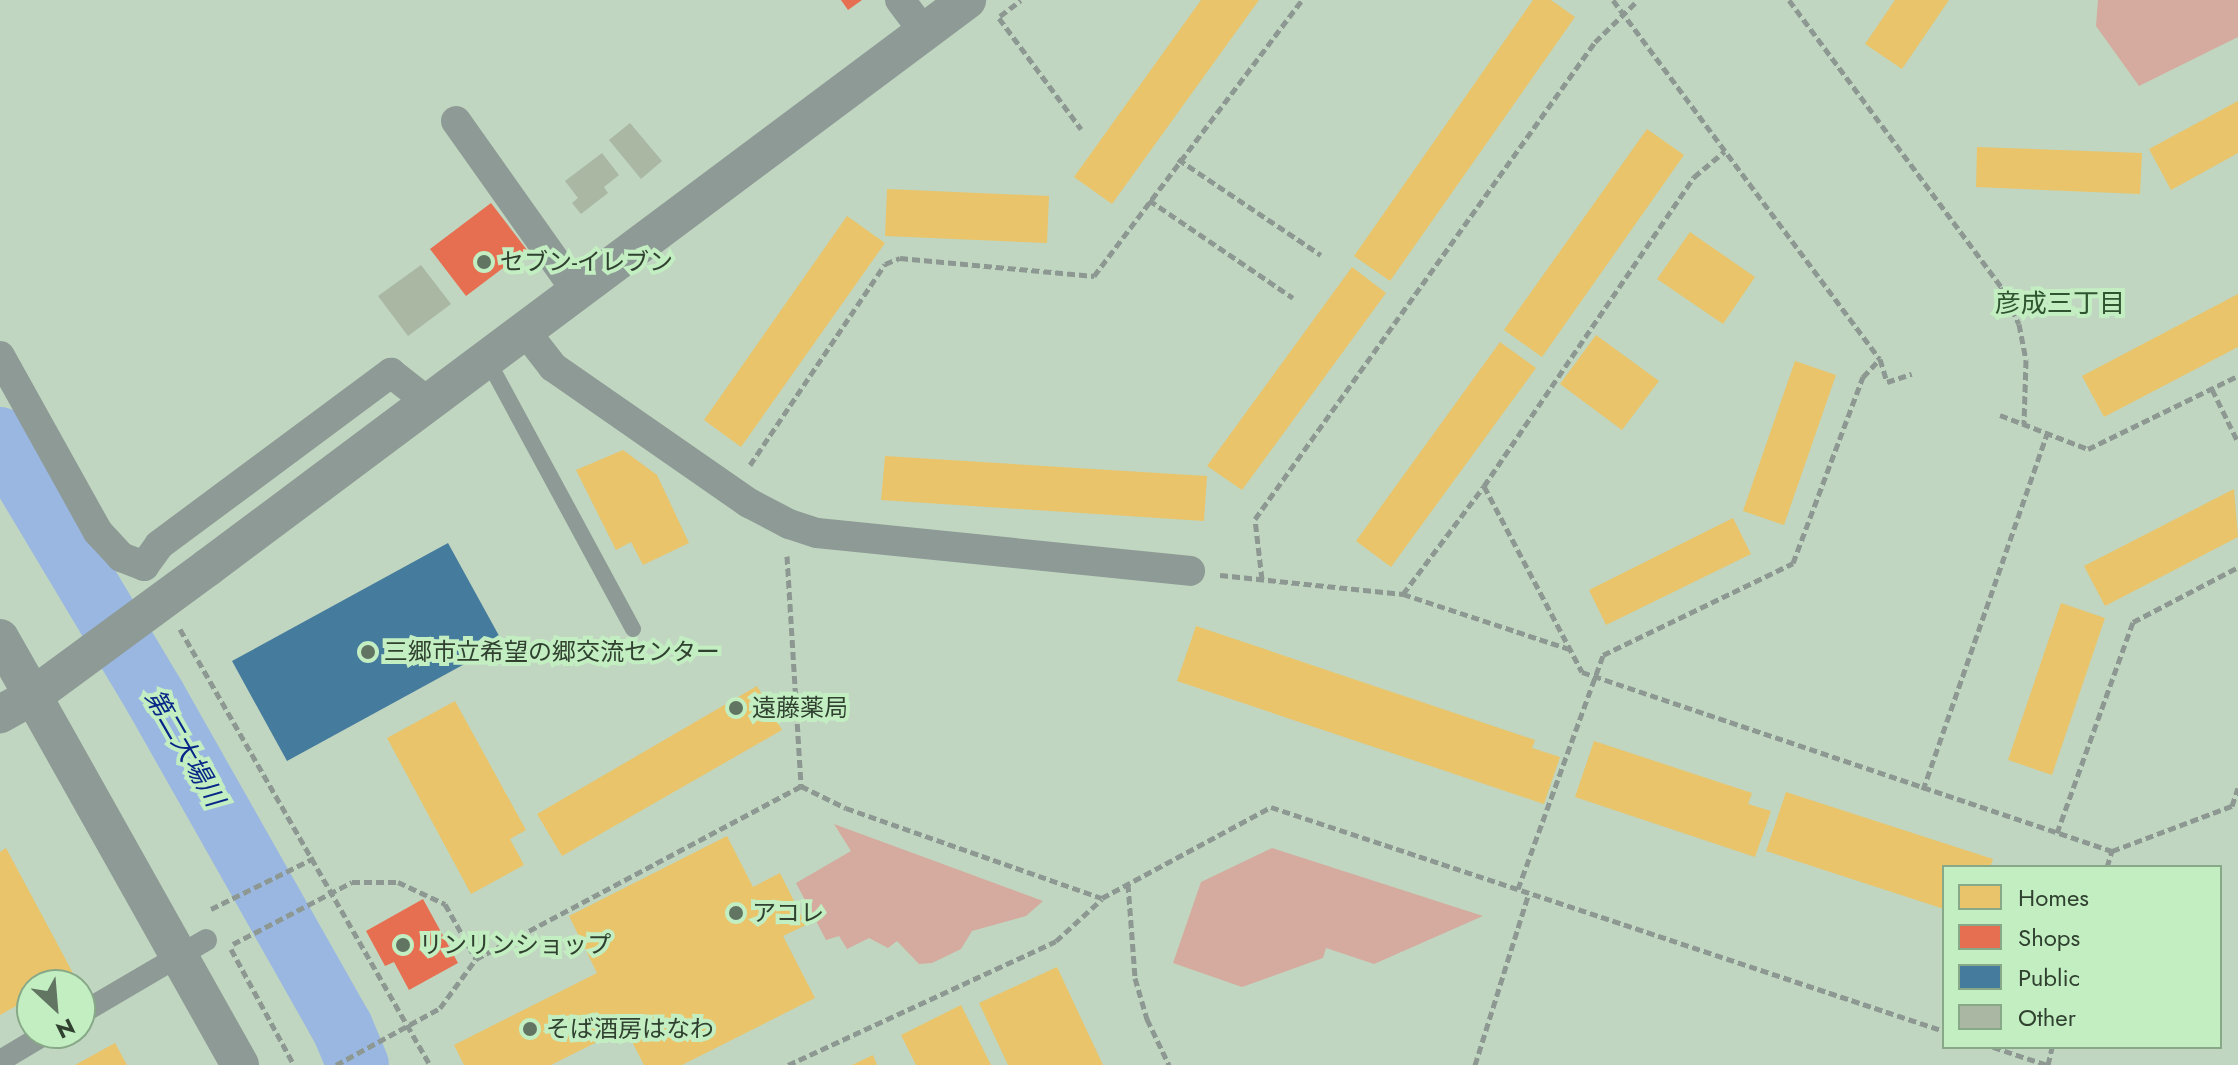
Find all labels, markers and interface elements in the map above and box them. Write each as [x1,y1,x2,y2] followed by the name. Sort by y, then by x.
[500,248,673,276] place label: セブン-イレブン
[475,253,493,271] marker: セブン-イレブン
[1995,288,2125,320] district label: 彦成三丁目
[384,638,720,666] place label: 三郷市立希望の郷交流センター
[359,643,377,661] marker: 三郷市立希望の郷交流センター
[138,684,230,812] water label: 第二大場川
[752,694,848,722] place label: 遠藤薬局
[727,699,745,717] marker: 遠藤薬局
[1942,865,2222,1049] legend
[2018,880,2089,915] text: Homes
[752,899,824,927] place label: アコレ
[727,904,745,922] marker: アコレ
[2018,920,2080,955] text: Shops
[419,931,611,959] place label: リンリンショップ
[394,936,412,954] marker: リンリンショップ
[2018,960,2080,995] text: Public
[16,969,96,1049] north arrow
[2018,1000,2076,1035] text: Other
[51,1011,81,1047] text: N
[546,1015,714,1043] place label: そば酒房はなわ
[521,1020,539,1038] marker: そば酒房はなわ

